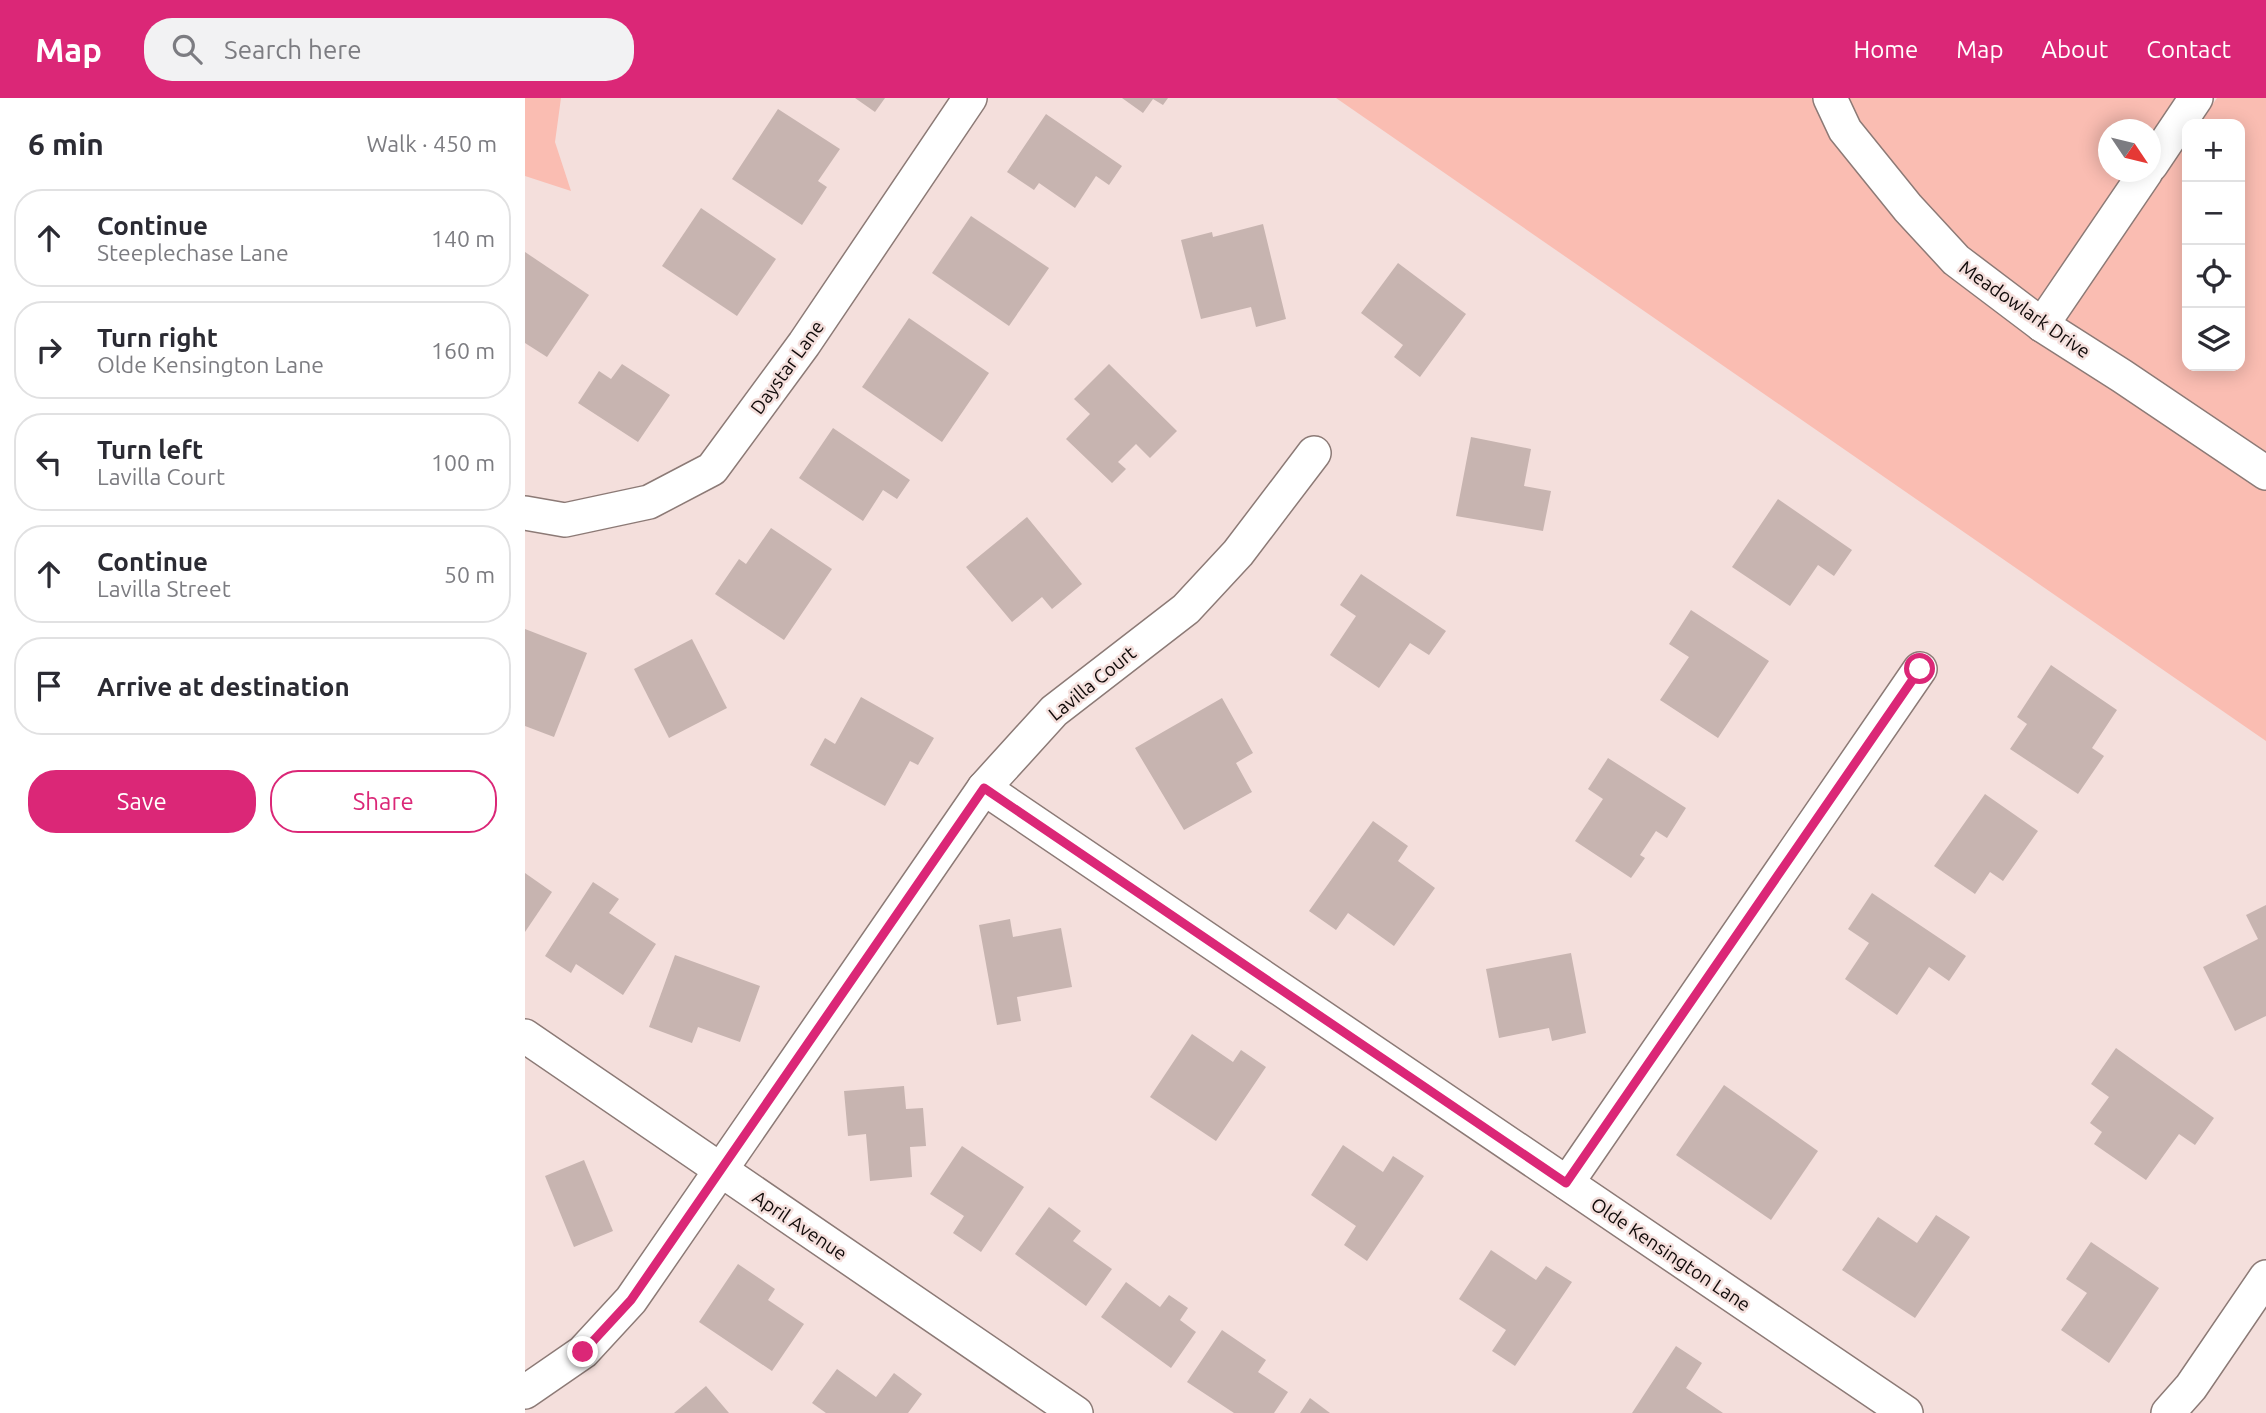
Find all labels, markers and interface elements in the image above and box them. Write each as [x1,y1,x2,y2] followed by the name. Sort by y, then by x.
[144,18,634,81] search box
[168,30,206,68] icon: search
[35,31,102,68] text: Map
[224,35,362,64] text: Search here
[1853,36,1918,63] text: Home
[1956,36,2003,63] text: Map
[2041,36,2108,63] text: About
[2146,36,2231,63] text: Contact
[2098,119,2161,182] north arrow
[2182,119,2245,371] map controls
[2182,119,2245,182] button: +
[28,127,104,161] text: 6 min
[366,131,497,156] text: Walk · 450 m
[2182,182,2245,245] button: −
[97,211,208,240] text: Continue
[30,219,68,257] icon: ahead
[431,226,495,251] text: 140 m
[97,240,289,265] text: Steeplechase Lane
[2182,245,2245,308] button: locate
[1955,256,2095,362] street label: Meadowlark Drive
[2182,308,2245,371] button: layers
[746,316,828,418] street label: Daystar Lane
[97,323,218,352] text: Turn right
[30,331,68,369] icon: right
[431,338,495,363] text: 160 m
[97,352,324,377] text: Olde Kensington Lane
[97,435,203,464] text: Turn left
[30,443,68,481] icon: left
[431,450,495,475] text: 100 m
[97,464,225,489] text: Lavilla Court
[97,547,208,576] text: Continue
[30,555,68,593] icon: ahead
[444,562,495,587] text: 50 m
[97,576,231,601] text: Lavilla Street
[1044,641,1140,725] street label: Lavilla Court
[1904,653,1935,684] route start
[30,667,68,705] icon: arrive
[97,672,350,701] text: Arrive at destination
[28,770,256,833] button: Save
[270,770,497,833] button: Share
[749,1186,851,1264] street label: April Avenue
[1587,1192,1755,1316] street label: Olde Kensington Lane
[567,1336,598,1367] route end

